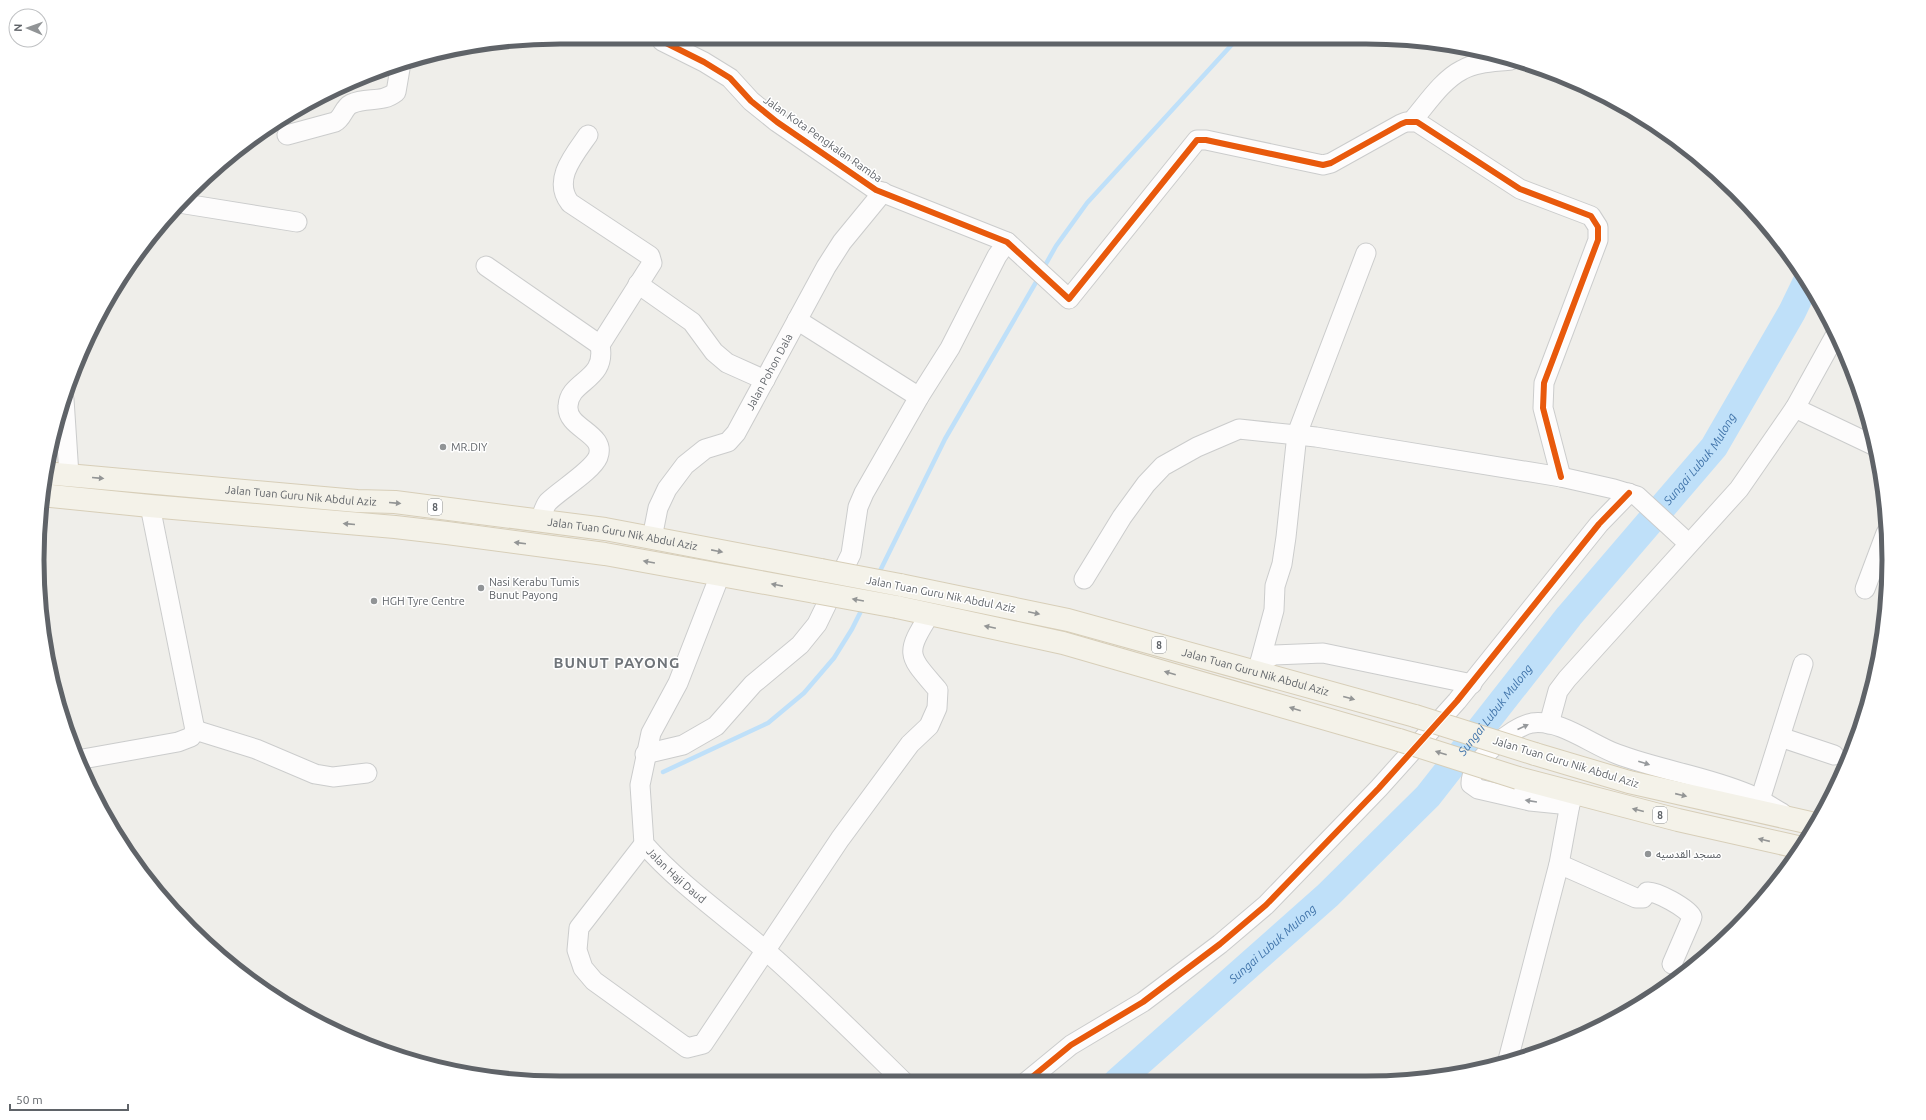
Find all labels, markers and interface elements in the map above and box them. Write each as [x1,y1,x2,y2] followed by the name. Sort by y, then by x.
[8,8,48,48] north arrow
[12,23,24,32] text: N
[762,93,884,185] street label: Jalan Kota Pengkalan Ramba
[744,332,795,412] street label: Jalan Pohon Dala
[1660,410,1738,508] water label: Sungai Lubuk Mulong
[451,441,488,453] place label: MR.DIY
[438,442,448,452] marker: MR.DIY
[92,474,104,481] one-way arrow
[225,483,377,508] street label: Jalan Tuan Guru Nik Abdul Aziz
[389,499,401,506] one-way arrow
[428,499,442,515] road number: 8
[547,516,699,552] street label: Jalan Tuan Guru Nik Abdul Aziz
[343,520,355,527] one-way arrow
[514,540,526,546] one-way arrow
[711,548,723,554] one-way arrow
[643,558,655,564] one-way arrow
[865,574,1017,614] street label: Jalan Tuan Guru Nik Abdul Aziz
[489,576,579,601] place label: Nasi Kerabu Tumis Bunut Payong
[771,582,783,588] one-way arrow
[476,583,486,593] marker: Nasi Kerabu Tumis Bunut Payong
[382,595,465,607] place label: HGH Tyre Centre
[369,596,379,606] marker: HGH Tyre Centre
[852,597,864,603] one-way arrow
[1028,610,1040,616] one-way arrow
[983,624,996,630] one-way arrow
[1152,637,1166,653] road number: 8
[1180,646,1330,698] street label: Jalan Tuan Guru Nik Abdul Aziz
[554,654,680,671] district label: BUNUT PAYONG
[1455,661,1535,758] water label: Sungai Lubuk Mulong
[1164,670,1176,676] one-way arrow
[1343,695,1355,701] one-way arrow
[1289,706,1301,712] one-way arrow
[1517,724,1529,730] one-way arrow
[1492,734,1640,790] street label: Jalan Tuan Guru Nik Abdul Aziz
[1435,750,1447,756] one-way arrow
[1639,760,1651,766] one-way arrow
[1674,792,1687,798] one-way arrow
[1525,798,1537,804] one-way arrow
[1631,807,1643,813] one-way arrow
[1653,807,1667,823] road number: 8
[1758,837,1770,843] one-way arrow
[644,845,708,905] street label: Jalan Haji Daud
[1656,848,1722,861] place label: مسجد القدسيه
[1643,849,1653,859] marker: مسجد القدسيه
[1225,901,1319,986] water label: Sungai Lubuk Mulong
[10,1086,128,1112] scale bar
[16,1093,43,1106] text: 50 m

